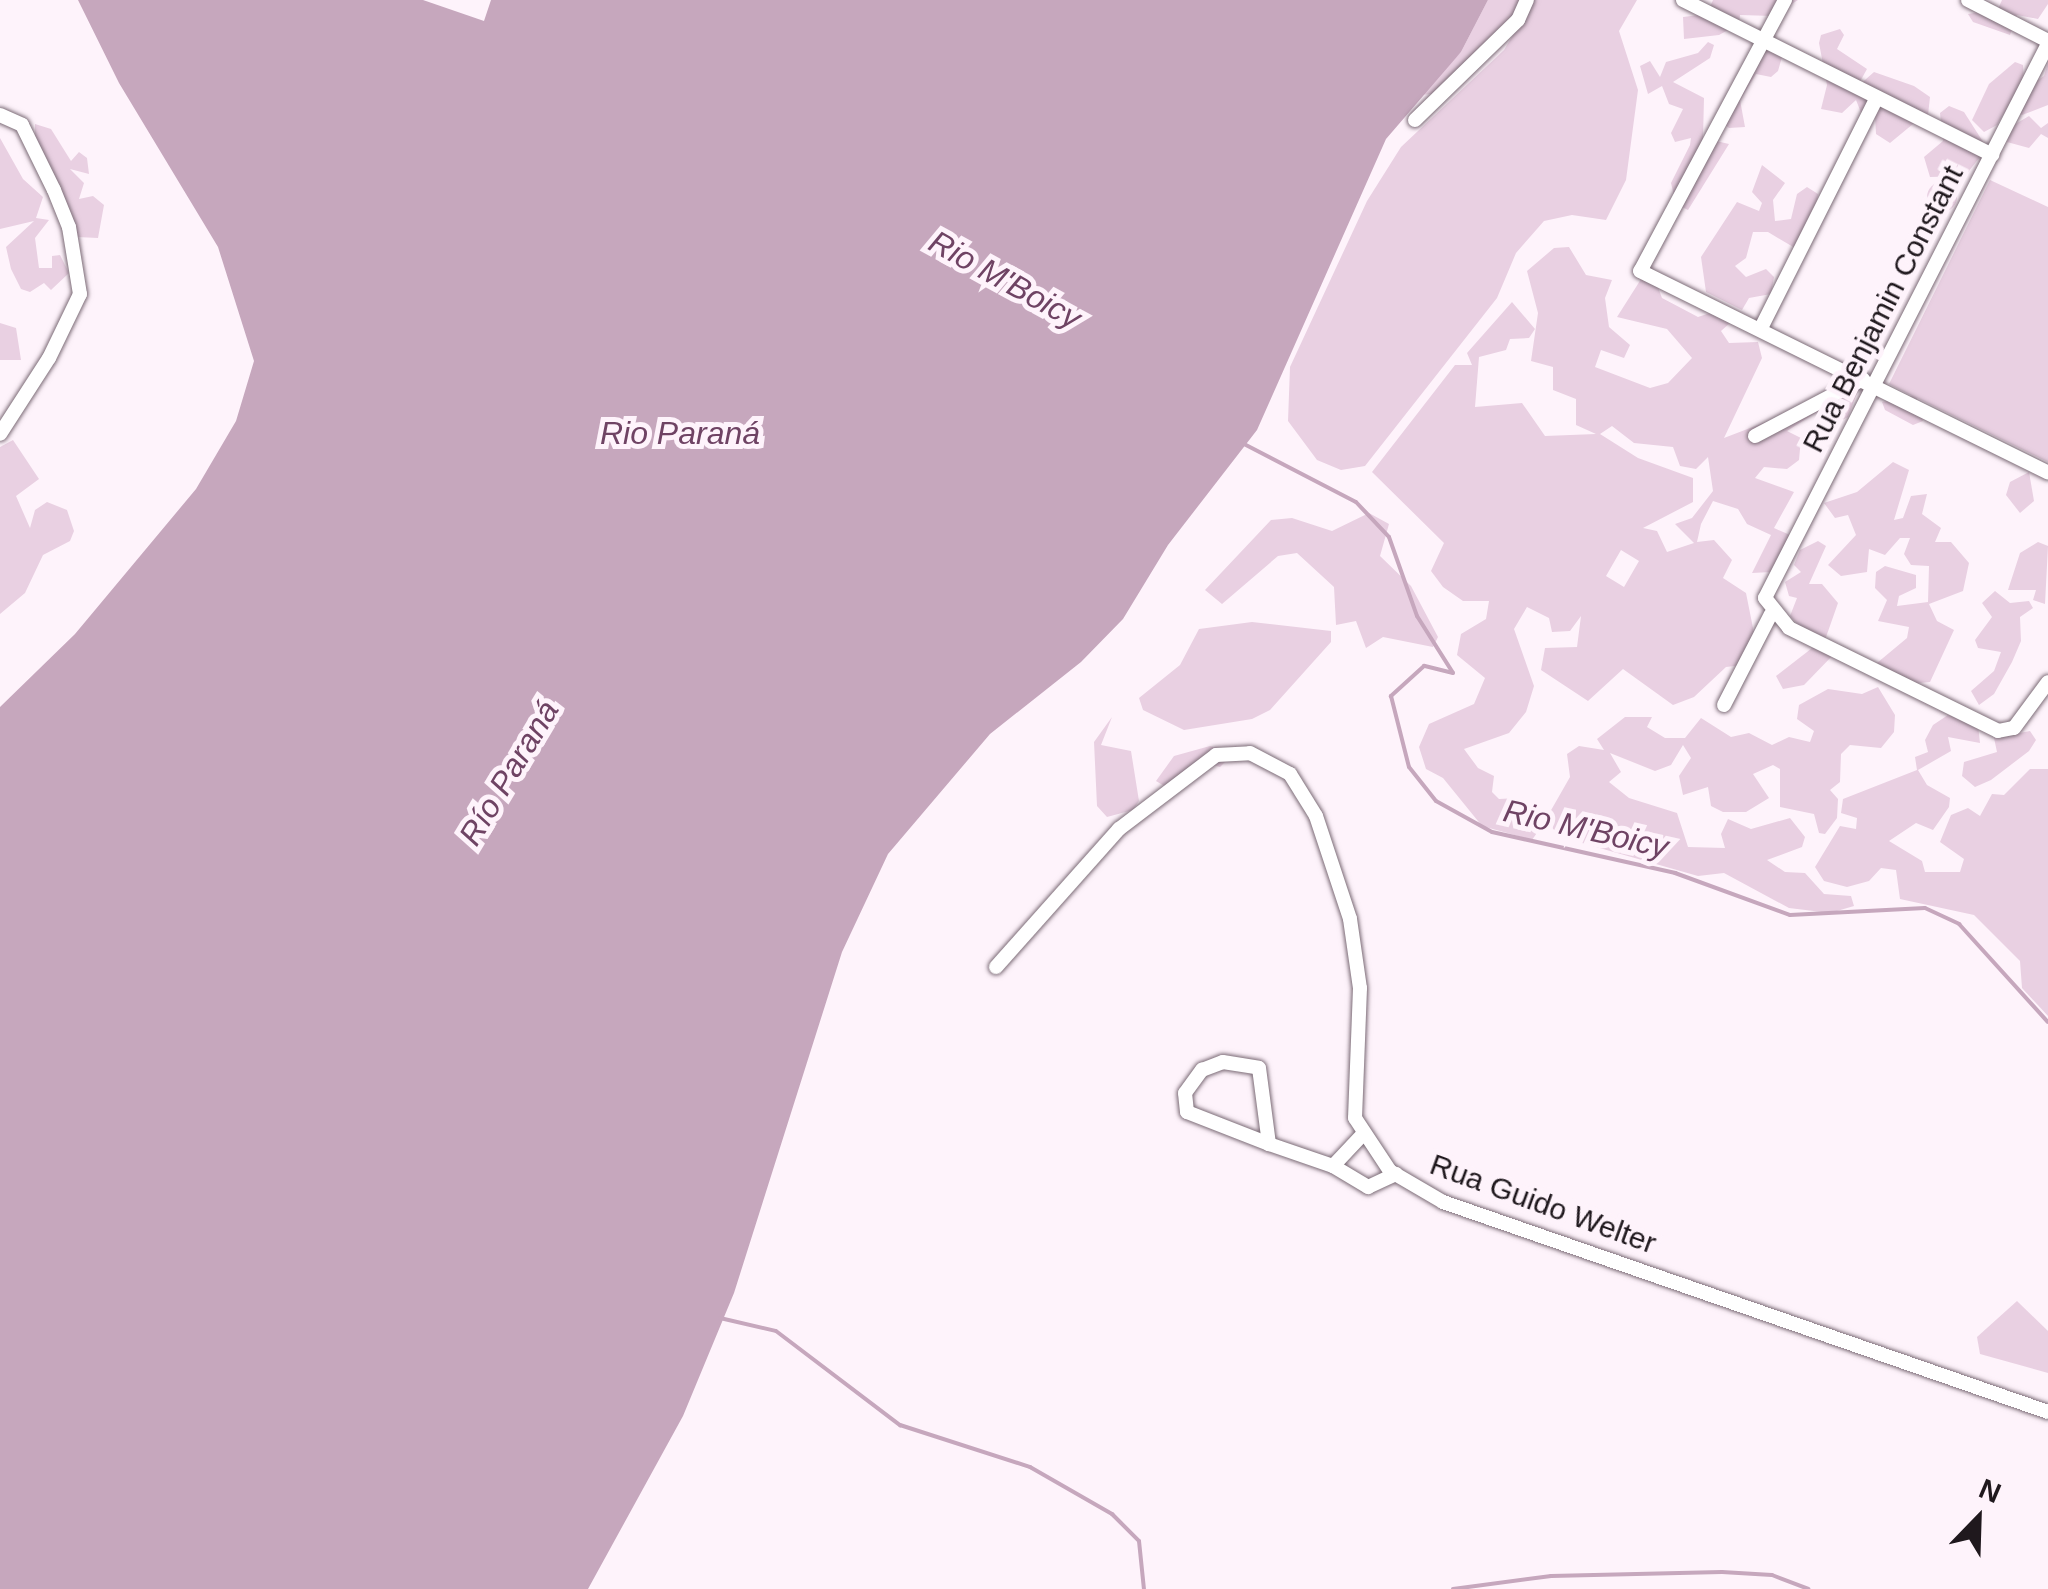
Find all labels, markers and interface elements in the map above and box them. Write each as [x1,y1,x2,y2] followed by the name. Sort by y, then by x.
[1795,160,1971,458] street label: Rua Benjamin Constant
[922,223,1088,337] water label: Rio M'Boicy
[600,414,760,452] water label: Rio Paraná
[451,694,567,852] water label: Río Paraná
[1500,791,1672,867] water label: Rio M'Boicy
[1425,1146,1661,1262] street label: Rua Guido Welter
[1928,1469,2028,1569] north arrow
[1975,1473,2005,1509] text: N

